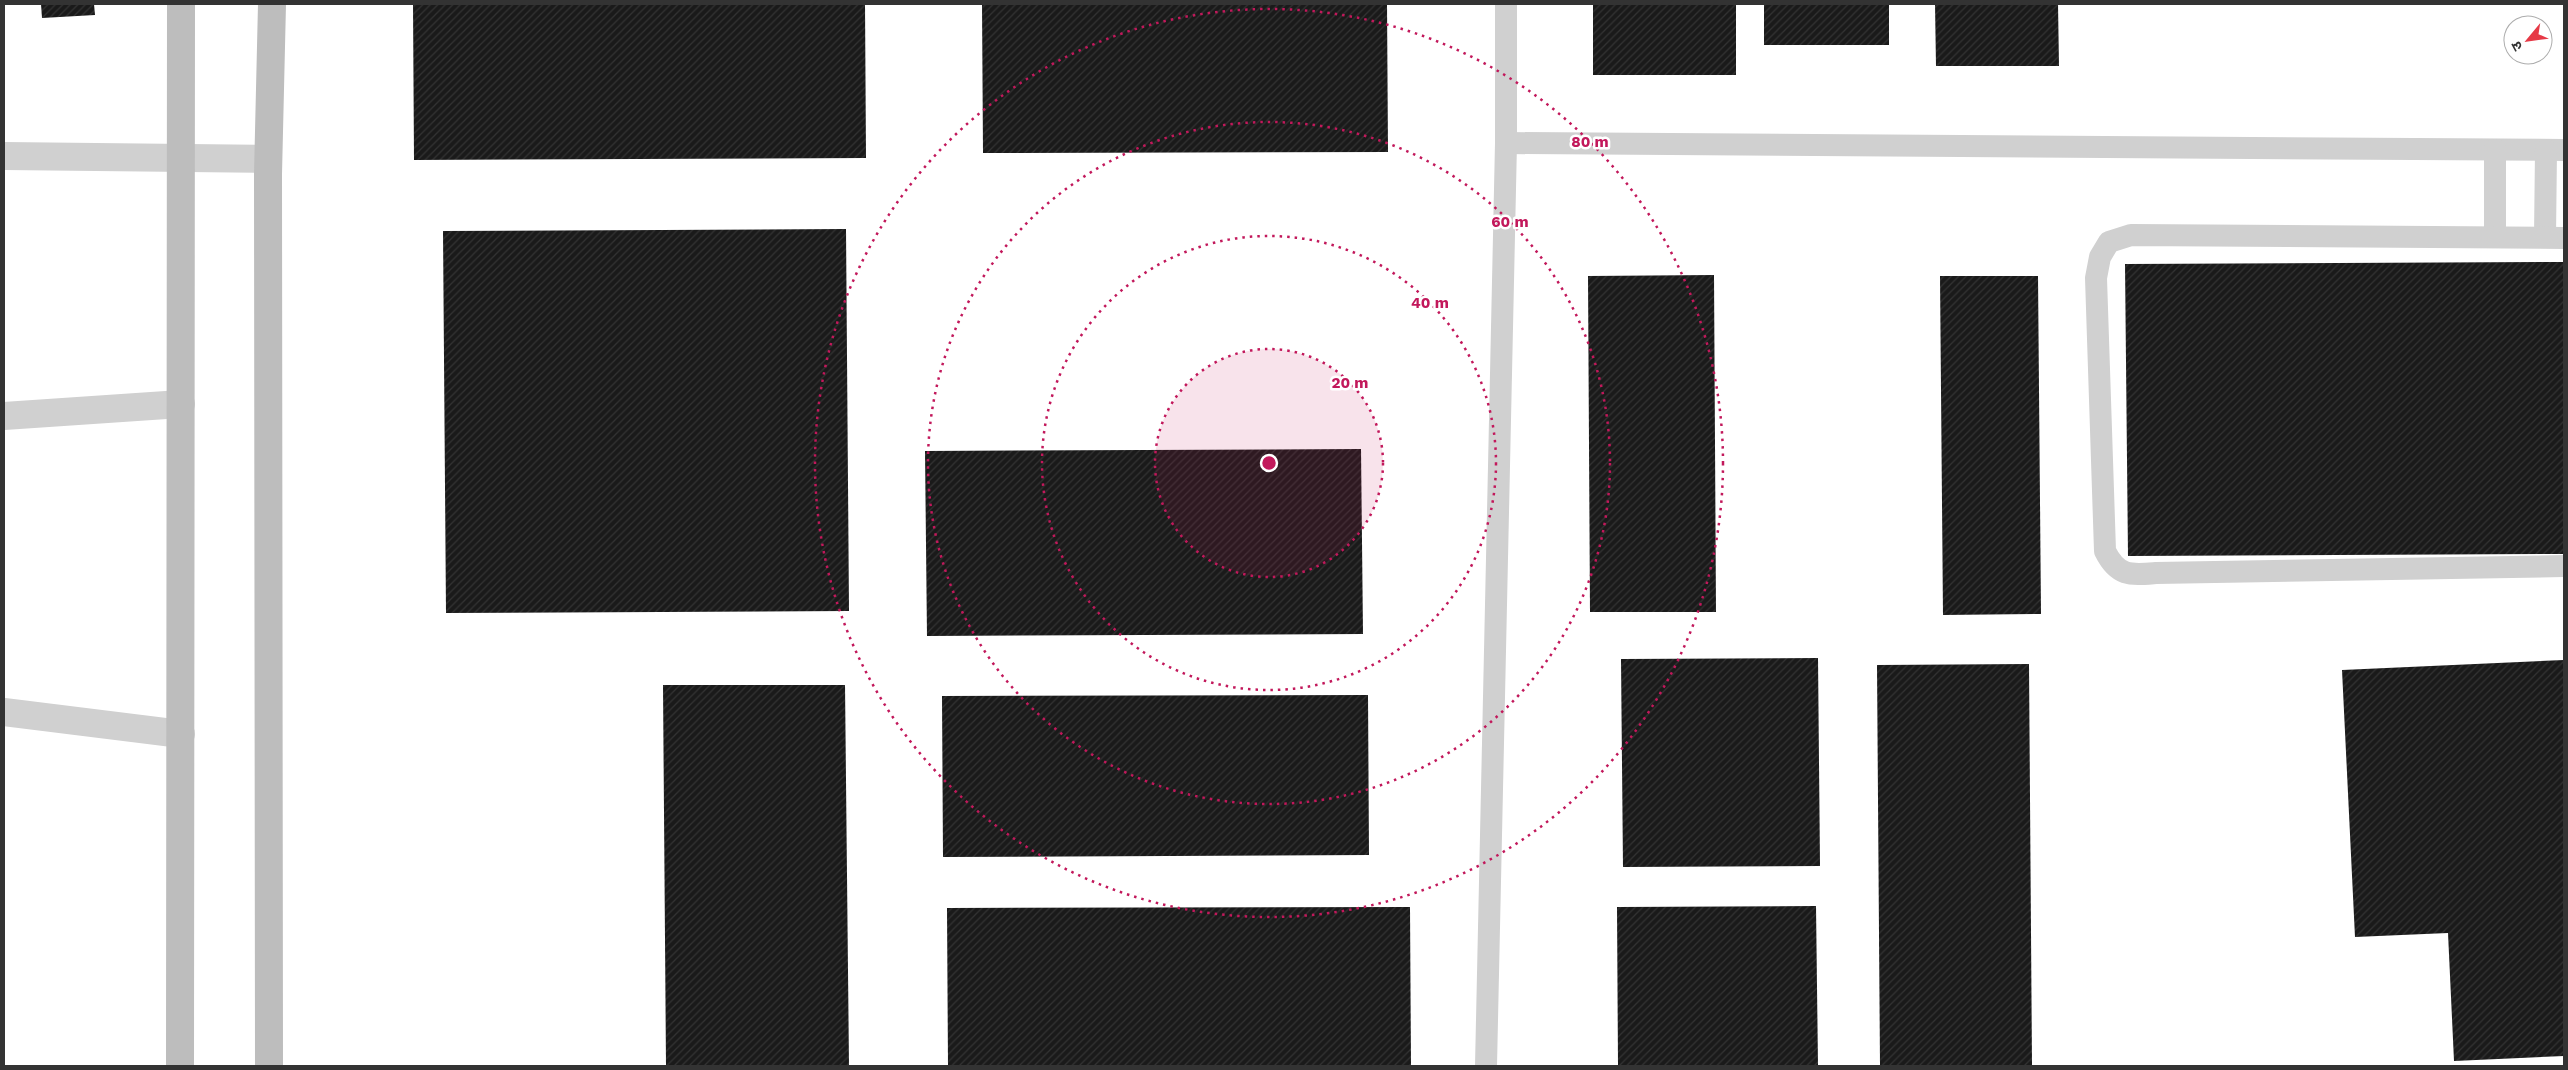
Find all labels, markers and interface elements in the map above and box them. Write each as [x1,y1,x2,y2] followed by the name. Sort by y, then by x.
[2503,15,2553,65] north arrow
[2507,38,2526,54] text: उ
[1571,133,1609,151] text: 80 m
[1491,213,1529,231] text: 60 m
[1411,294,1449,312] text: 40 m
[1331,374,1369,392] text: 20 m
[1260,454,1278,472] centre of rings

